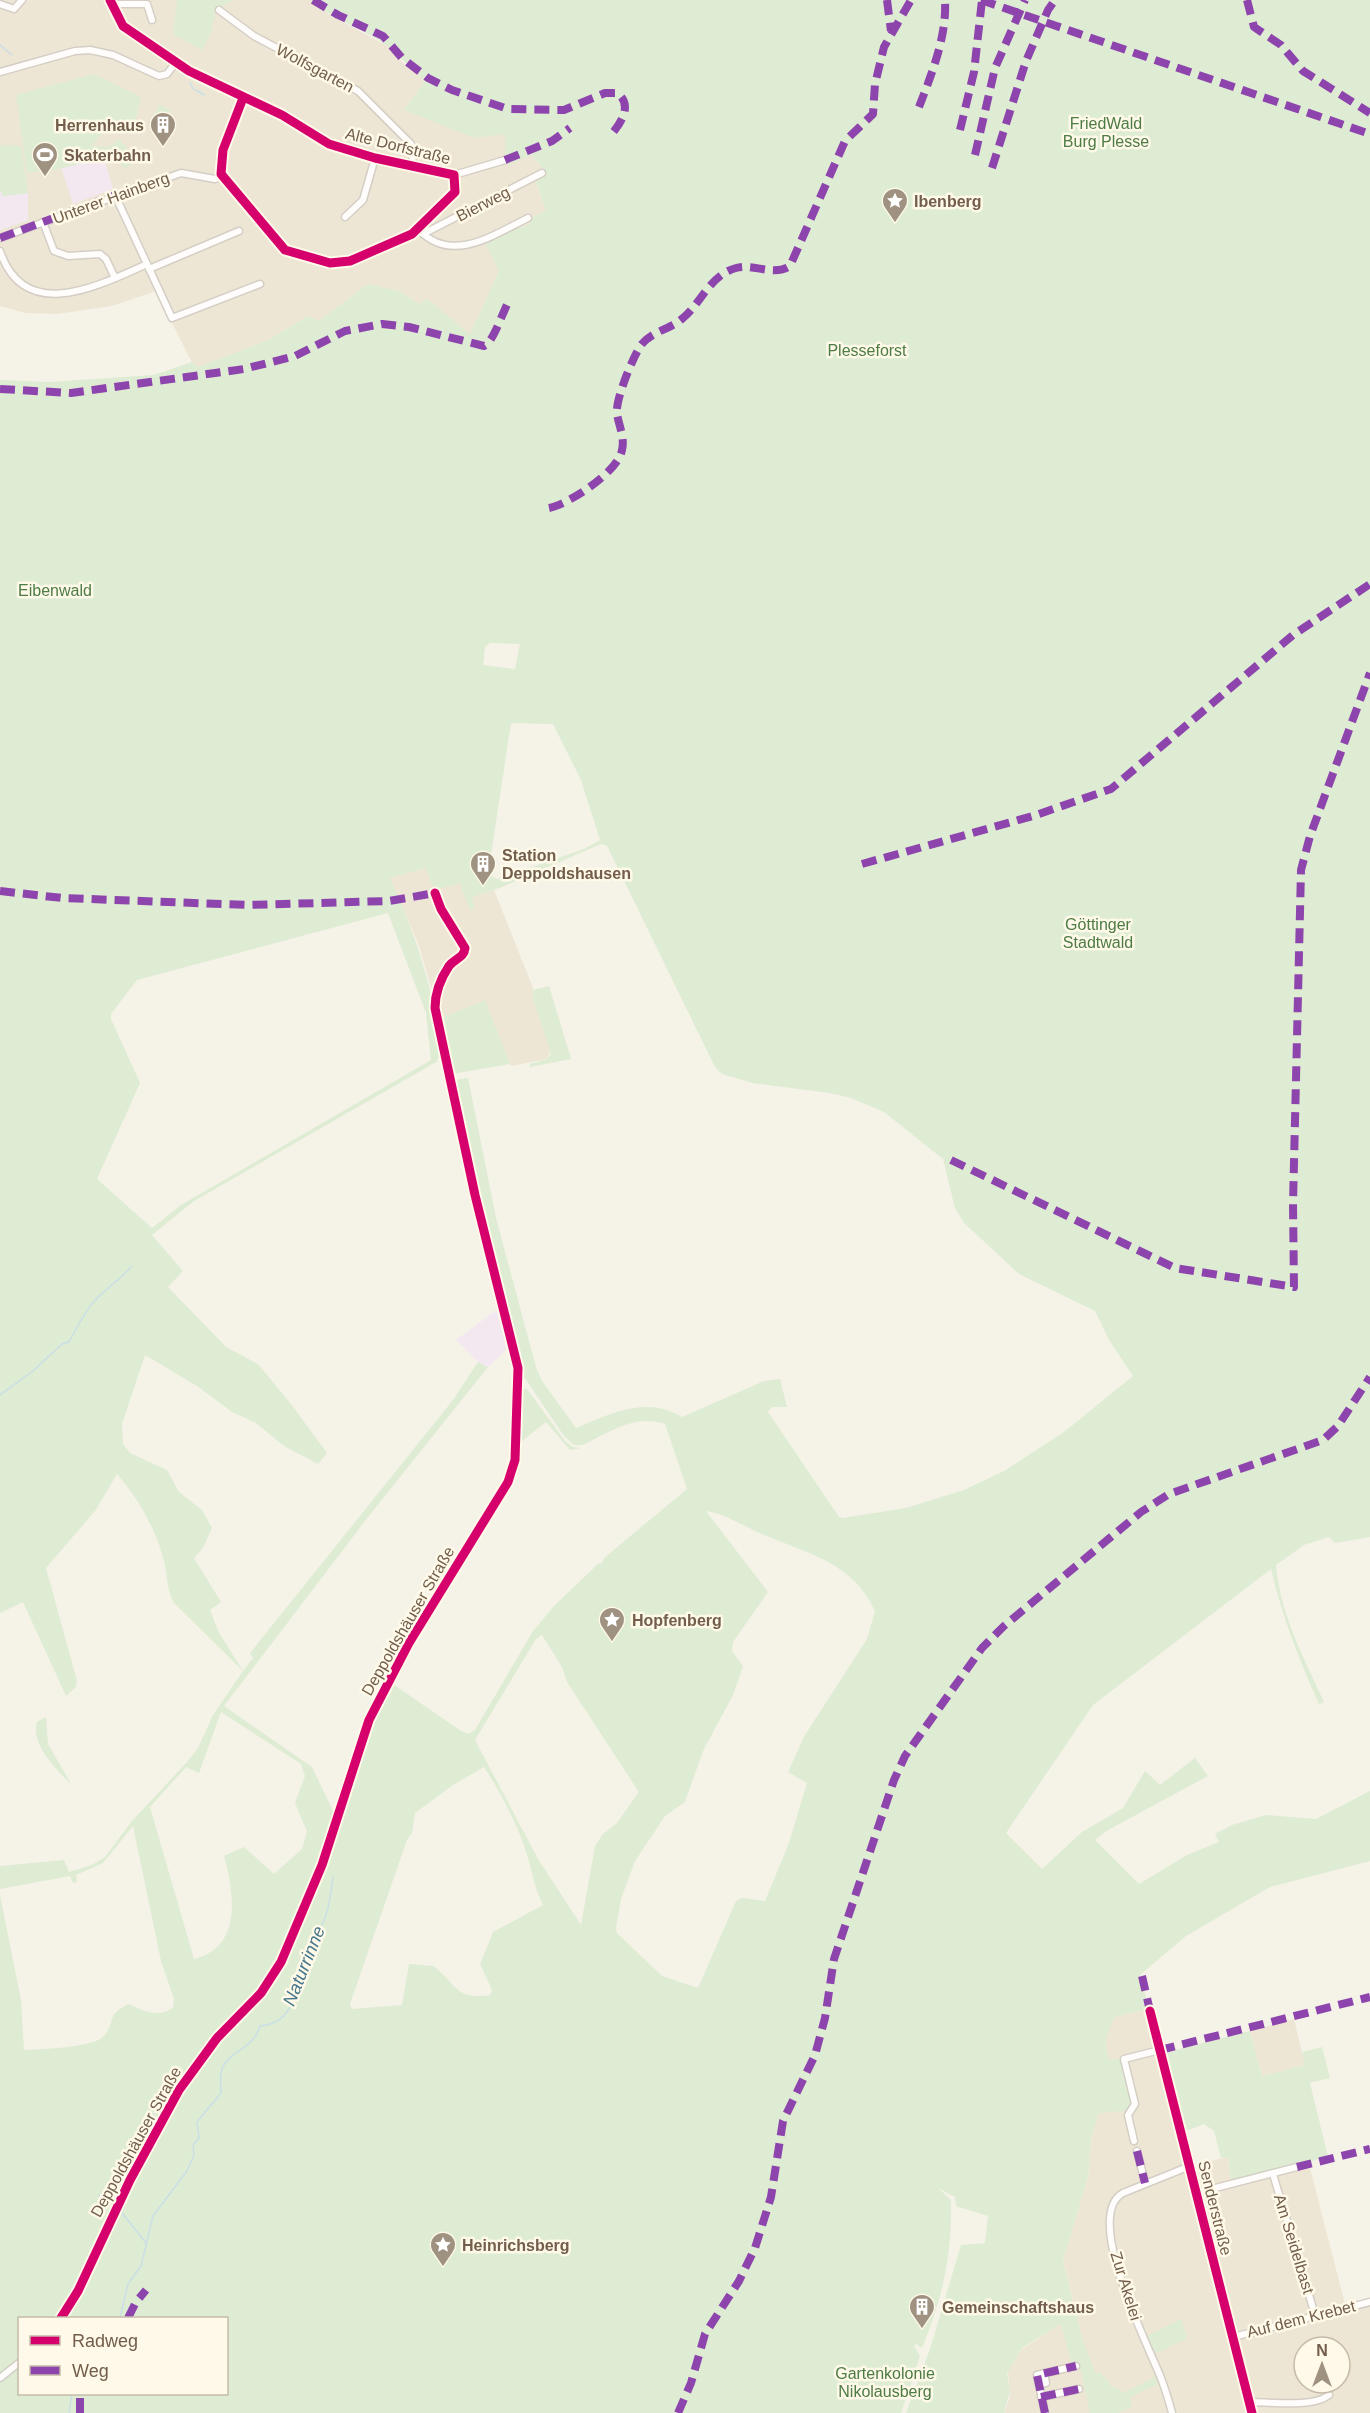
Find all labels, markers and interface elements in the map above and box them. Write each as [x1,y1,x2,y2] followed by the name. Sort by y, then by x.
[273,41,357,95] street label: Wolfsgarten
[148,110,178,148] building icon: Herrenhaus
[1063,115,1149,150] park label: FriedWald Burg Plesse
[55,117,144,134] place label: Herrenhaus
[344,125,452,167] street label: Alte Dorfstraße
[30,140,60,178] sports icon: Skaterbahn
[64,147,151,164] place label: Skaterbahn
[50,169,172,227] street label: Unterer Hainberg
[453,183,513,225] street label: Bierweg
[880,186,910,224] place icon: Ibenberg
[914,193,982,210] place label: Ibenberg
[827,342,907,359] park label: Plesseforst
[18,582,92,599] park label: Eibenwald
[502,847,631,882] place label: Station Deppoldshausen
[468,849,498,887] building icon: Station Deppoldshausen
[1063,916,1133,951] park label: Göttinger Stadtwald
[358,1543,458,1698] street label: Deppoldshäuser Straße
[597,1605,627,1643] place icon: Hopfenberg
[632,1612,722,1629] place label: Hopfenberg
[279,1923,329,2009] water label: Naturrinne
[88,2064,184,2220] street label: Deppoldshäuser Straße
[1195,2159,1235,2257] street label: Senderstraße
[1271,2192,1317,2296] street label: Am Seidelbast
[428,2230,458,2268] place icon: Heinrichsberg
[462,2237,570,2254] place label: Heinrichsberg
[1107,2249,1145,2323] street label: Zur Akelei
[907,2292,937,2330] building icon: Gemeinschaftshaus
[1245,2297,1358,2341] street label: Auf dem Krebet
[942,2299,1094,2316] place label: Gemeinschaftshaus
[18,2317,228,2395] legend
[72,2331,138,2351] text: Radweg
[1292,2335,1352,2395] north arrow
[1316,2342,1328,2359] text: N
[72,2361,109,2381] text: Weg
[835,2365,935,2400] park label: Gartenkolonie Nikolausberg

